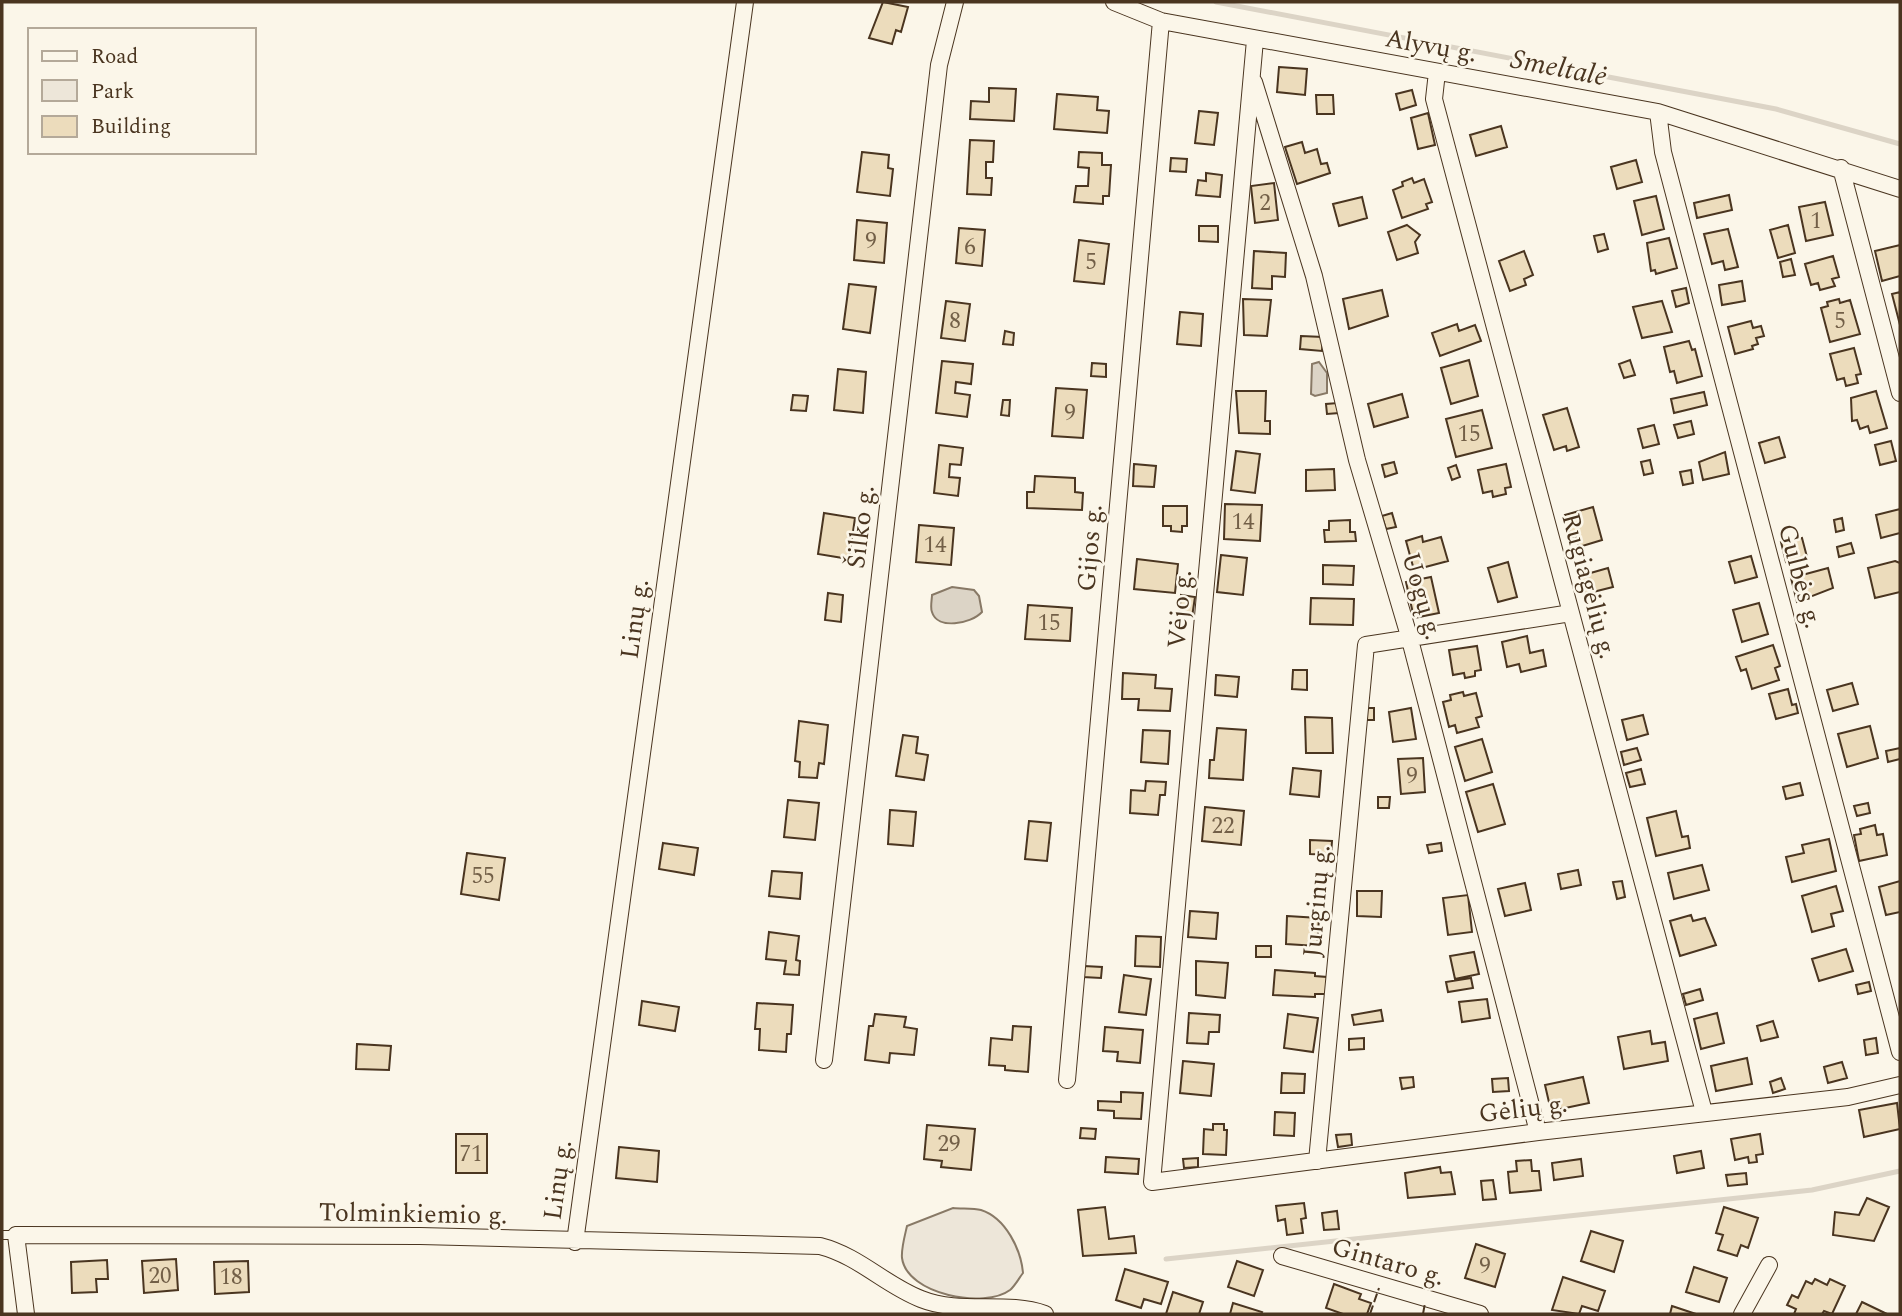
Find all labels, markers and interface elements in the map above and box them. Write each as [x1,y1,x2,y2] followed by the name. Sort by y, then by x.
[1382,18,1480,74] street label: Alyvų g.
[28,28,256,154] legend
[1507,38,1611,98] water label: Smeltalė
[91,41,138,73] text: Road
[91,76,135,108] text: Park
[91,111,171,143] text: Building
[1259,186,1271,221] house number: 2
[1810,204,1822,239] house number: 1
[865,224,877,259] house number: 9
[964,230,976,265] house number: 6
[1085,245,1097,280] house number: 5
[949,304,961,339] house number: 8
[1834,304,1846,339] house number: 5
[1064,396,1076,431] house number: 9
[1458,417,1481,452] house number: 15
[836,483,886,571] street label: Šilko g.
[1066,503,1114,593] street label: Gijos g.
[1232,505,1255,540] house number: 14
[1550,509,1628,663] street label: Rugiagėlių g.
[1767,519,1833,633] street label: Gulbės g.
[924,528,947,563] house number: 14
[1390,547,1454,645] street label: Uogų g.
[1157,568,1203,650] street label: Vėjo g.
[610,576,660,662] street label: Linų g.
[1038,606,1061,641] house number: 15
[1406,759,1418,794] house number: 9
[1212,809,1235,844] house number: 22
[1292,843,1342,959] street label: Jurginų g.
[472,859,495,894] house number: 55
[1476,1084,1570,1134] street label: Gėlių g.
[938,1127,961,1162] house number: 29
[460,1137,483,1172] house number: 71
[533,1137,583,1223] street label: Linų g.
[318,1192,508,1236] street label: Tolminkiemio g.
[1327,1227,1449,1297] street label: Gintaro g.
[1479,1249,1491,1284] house number: 9
[149,1259,172,1294] house number: 20
[220,1260,243,1295] house number: 18

